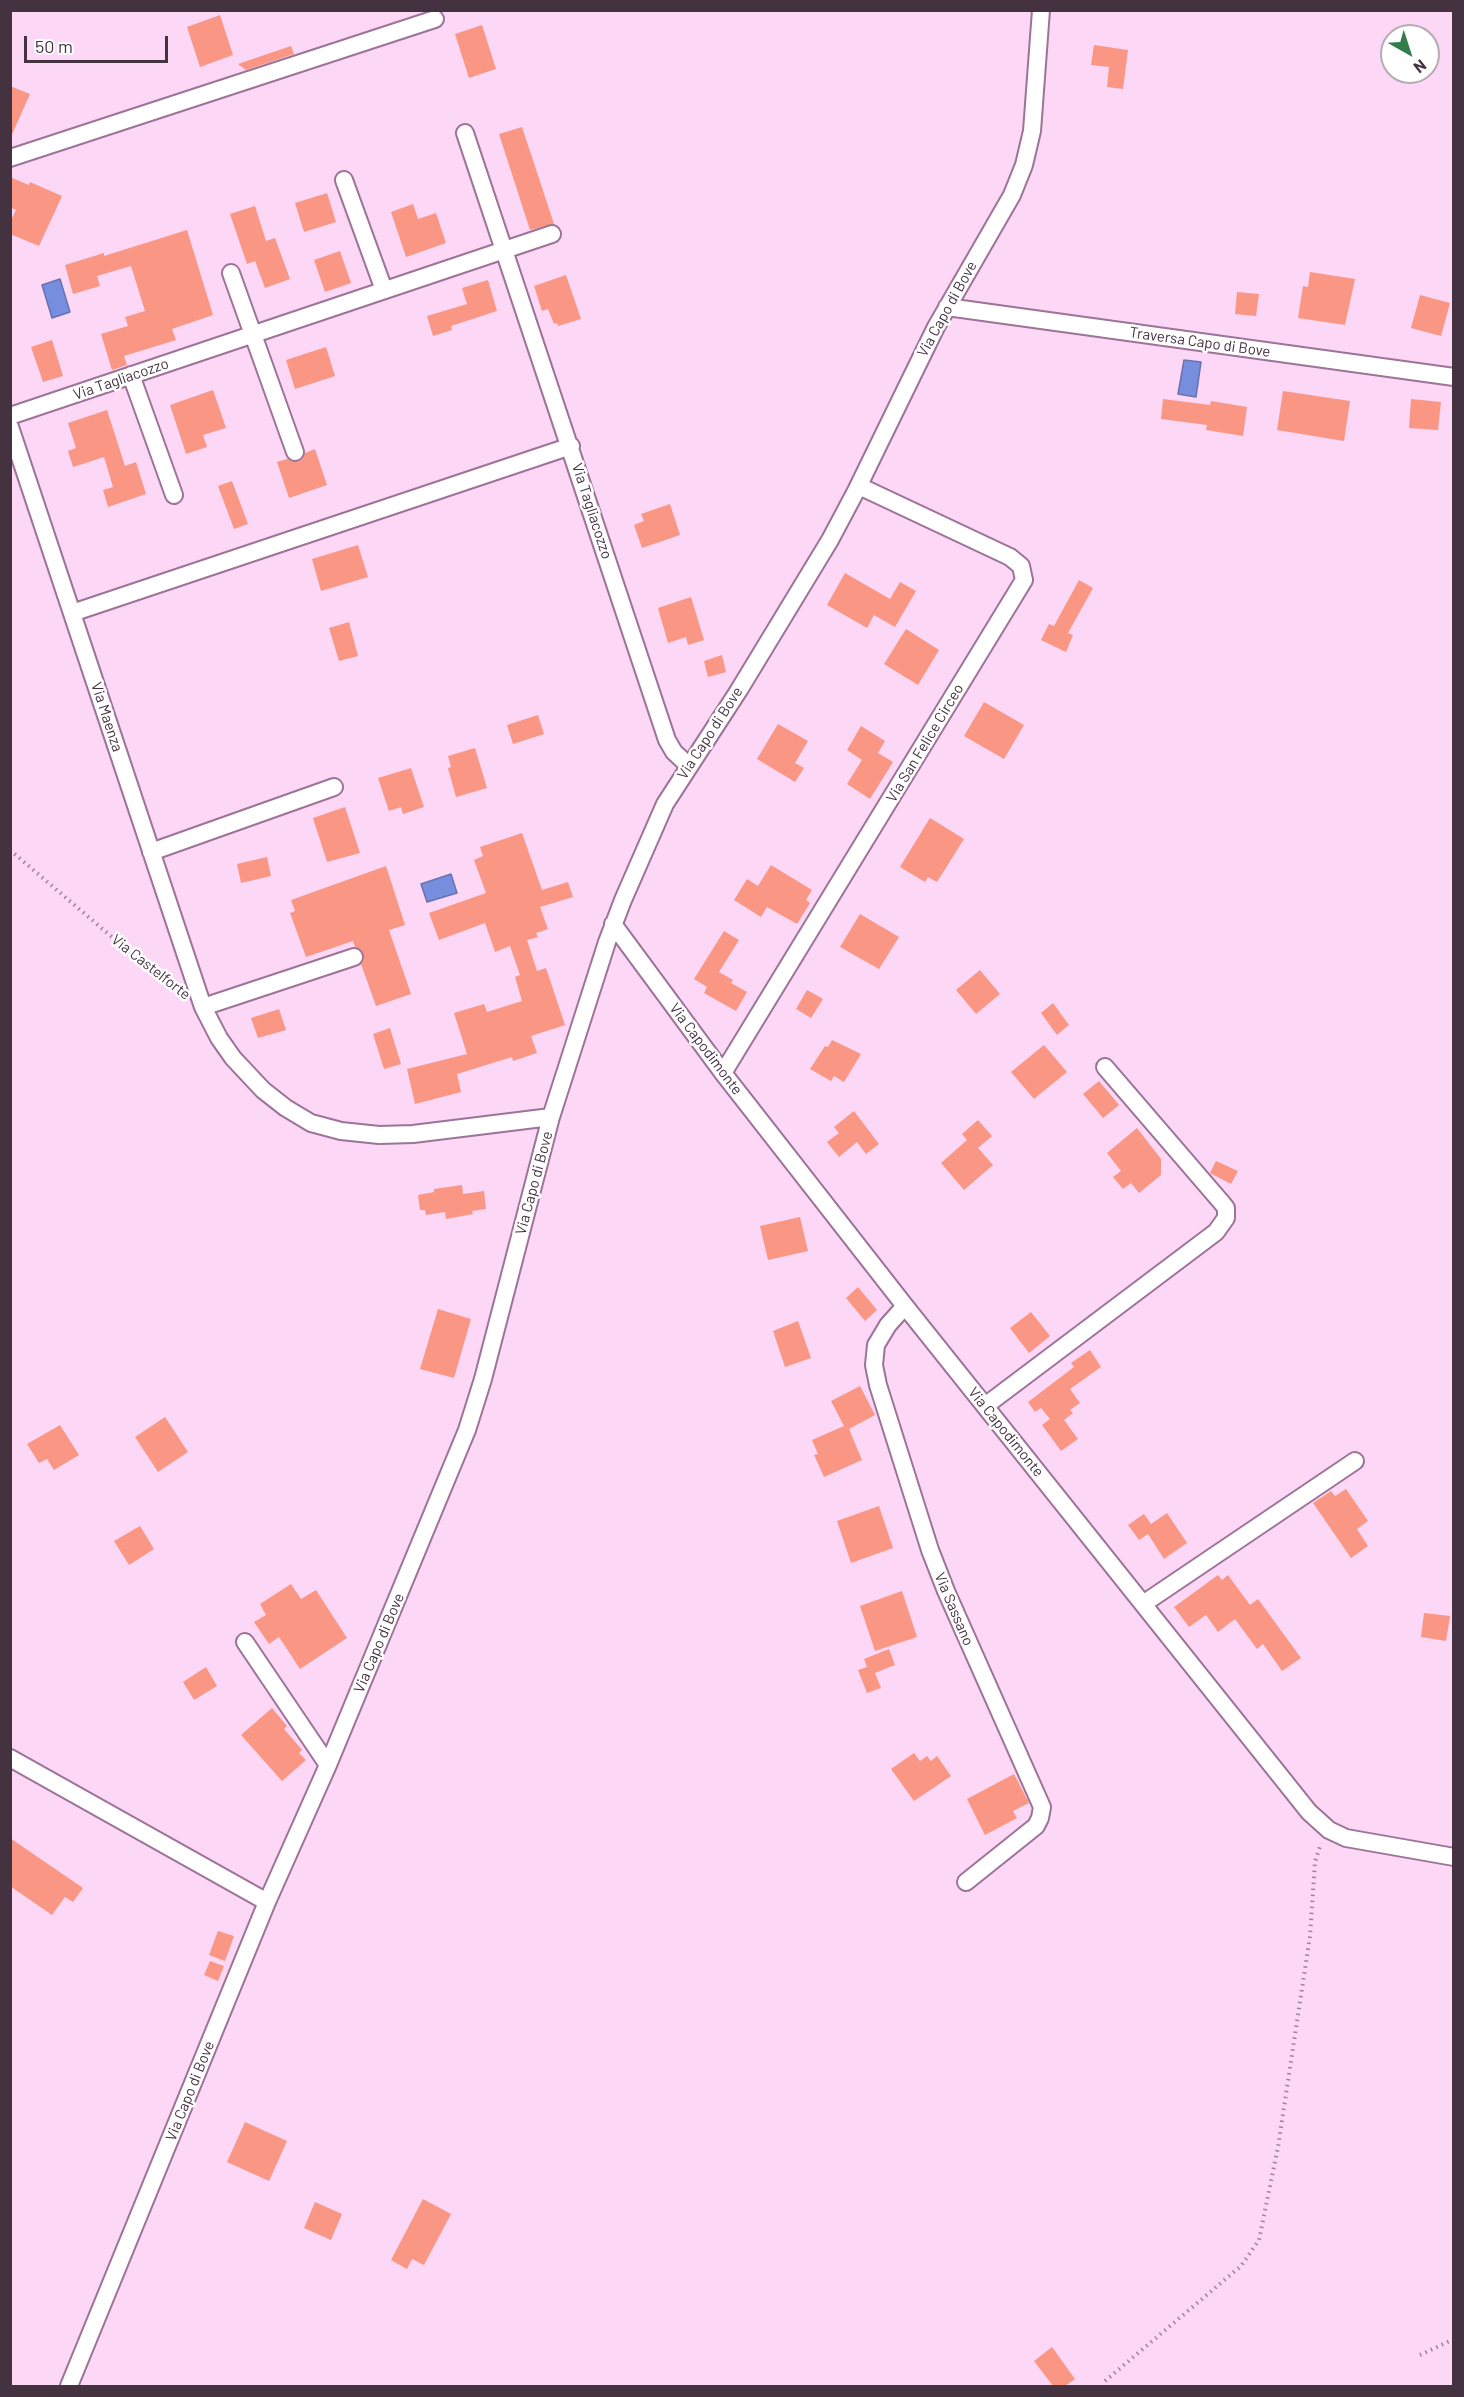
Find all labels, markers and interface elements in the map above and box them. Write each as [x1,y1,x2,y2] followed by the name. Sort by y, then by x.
[27,24,171,62] scale bar
[1380,24,1440,84] north arrow
[35,35,73,57] text: 50 m
[1410,56,1431,78] text: N
[913,258,981,360] street label: Via Capo di Bove
[1128,323,1272,361] street label: Traversa Capo di Bove
[71,354,171,404] street label: Via Tagliacozzo
[568,461,616,561] street label: Via Tagliacozzo
[87,680,127,754] street label: Via Maenza
[883,681,967,805] street label: Via San Felice Circeo
[673,683,747,783] street label: Via Capo di Bove
[108,930,194,1004] street label: Via Castelforte
[666,1000,746,1098] street label: Via Capodimonte
[512,1129,556,1237] street label: Via Capo di Bove
[964,1384,1048,1480] street label: Via Capodimonte
[931,1570,977,1648] street label: Via Sassano
[350,1590,408,1696] street label: Via Capo di Bove
[162,2038,218,2144] street label: Via Capo di Bove

